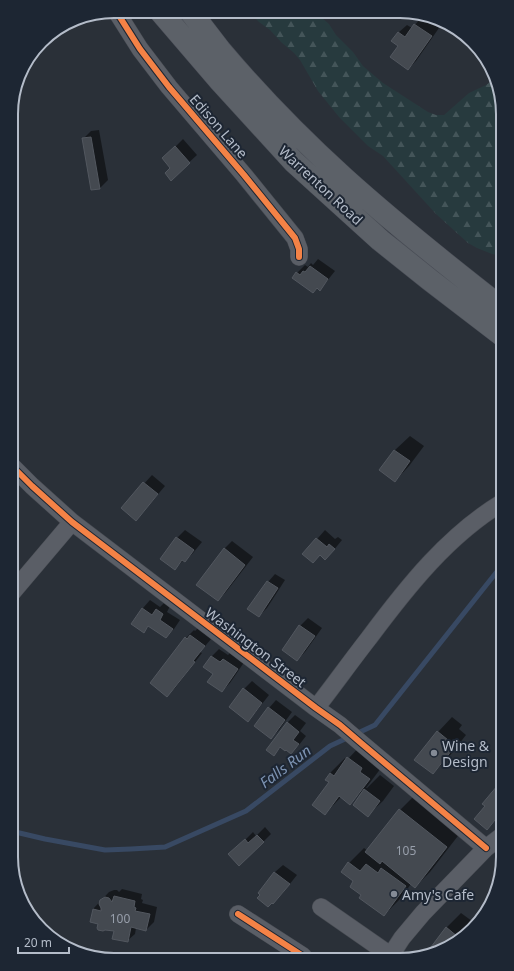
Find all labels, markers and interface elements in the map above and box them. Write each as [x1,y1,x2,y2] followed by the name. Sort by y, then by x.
[186,90,252,162] street label: Edison Lane
[275,141,367,229] street label: Warrenton Road
[202,603,310,691] street label: Washington Street
[442,736,490,771] place label: Wine & Design
[255,740,315,792] water label: Falls Run
[429,748,439,758] marker: Wine & Design
[396,842,416,859] house number: 105
[402,885,474,904] place label: Amy's Cafe
[389,889,399,899] marker: Amy's Cafe
[110,910,130,927] house number: 100
[18,929,69,955] scale bar
[24,934,52,951] text: 20 m

